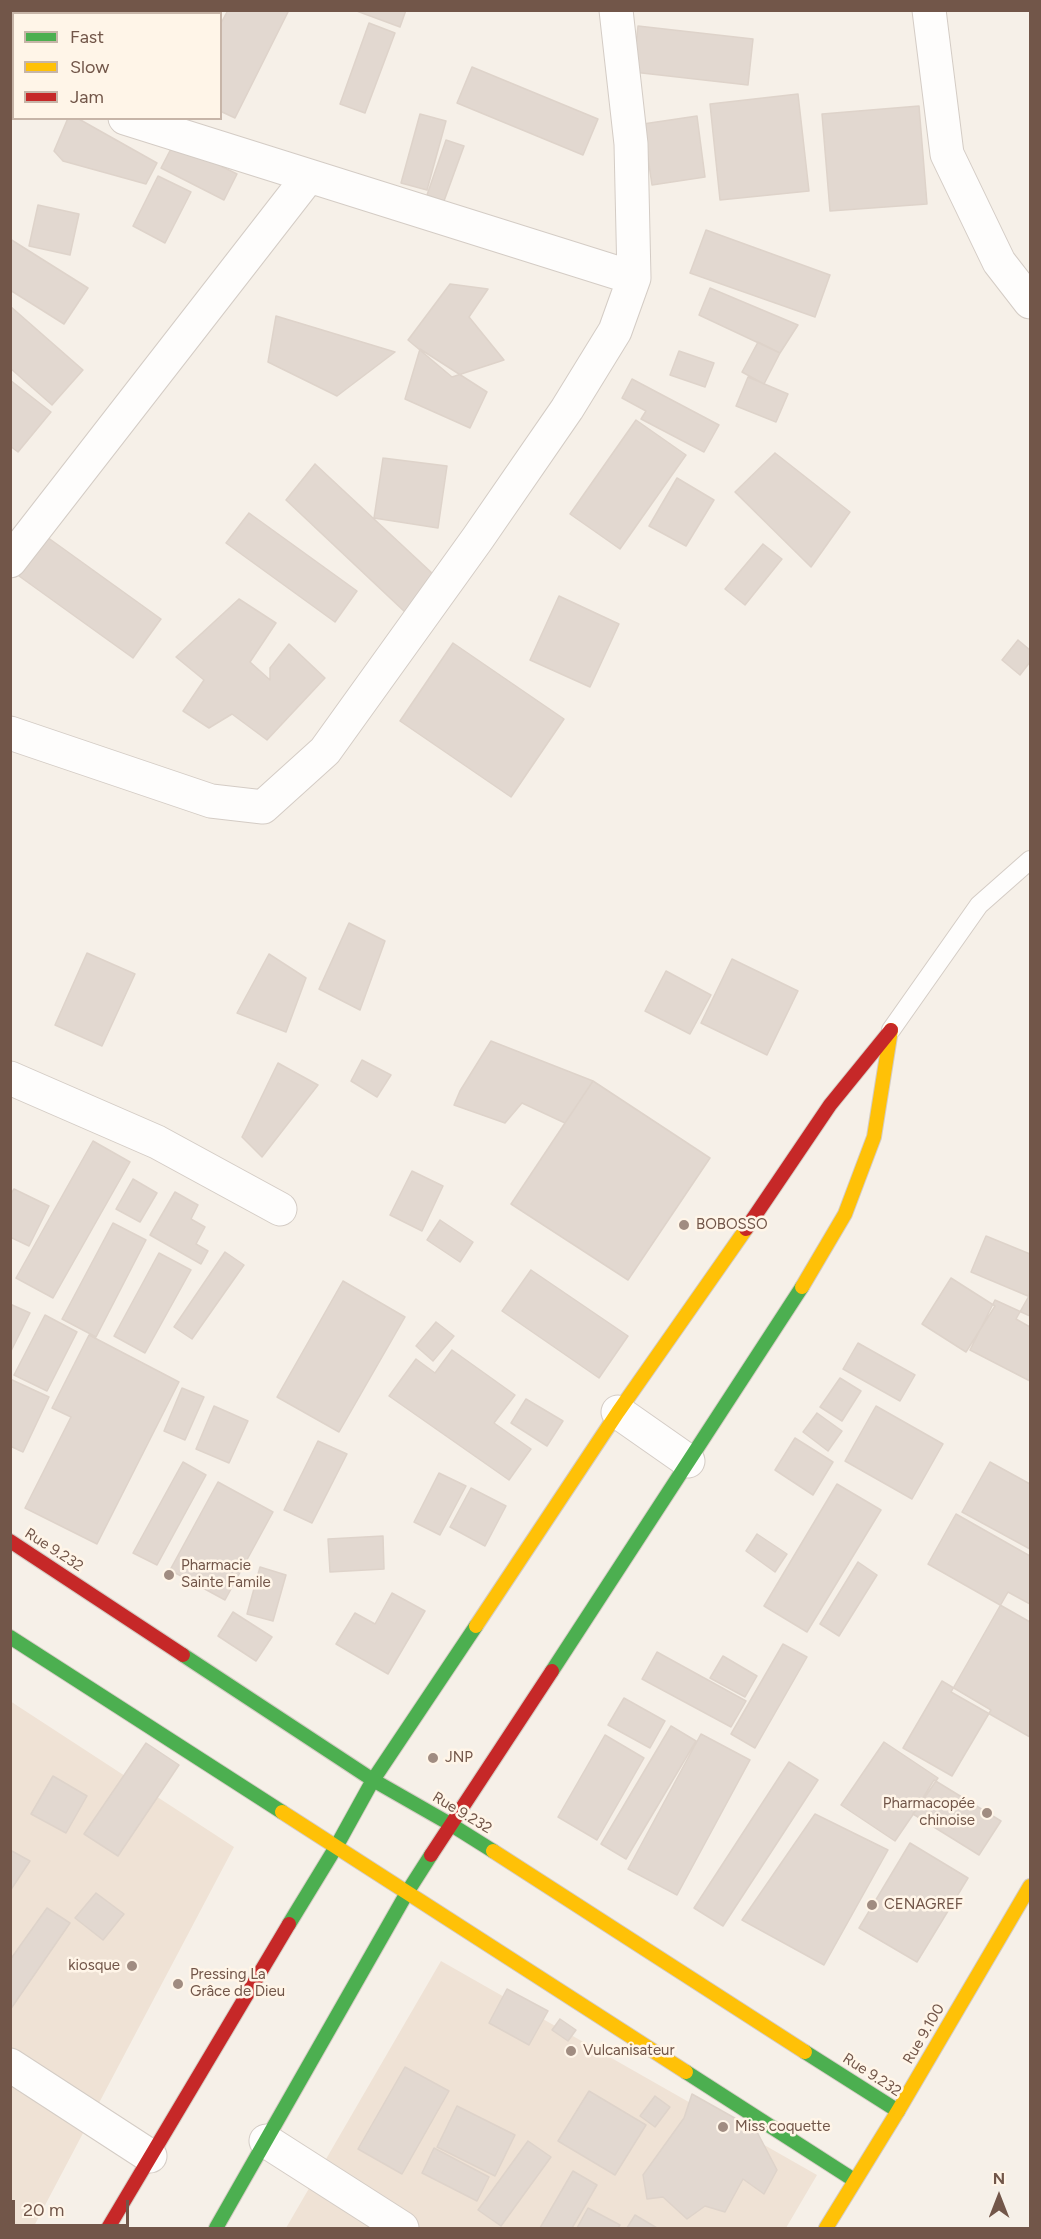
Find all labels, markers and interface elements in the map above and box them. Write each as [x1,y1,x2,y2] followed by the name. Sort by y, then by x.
[12,12,222,120] legend
[70,26,104,48] text: Fast
[70,56,109,78] text: Slow
[70,86,104,108] text: Jam
[696,1216,768,1234] place label: BOBOSSO
[677,1218,691,1232] marker: BOBOSSO
[21,1524,87,1576] street label: Rue 9.232
[181,1557,271,1592] place label: Pharmacie Sainte Famile
[162,1568,176,1582] marker: Pharmacie Sainte Famile
[445,1749,473,1767] place label: JNP
[426,1751,440,1765] marker: JNP
[429,1788,495,1838] street label: Rue 9.232
[883,1795,975,1830] place label: Pharmacopée chinoise
[980,1806,994,1820] marker: Pharmacopée chinoise
[884,1896,963,1914] place label: CENAGREF
[865,1898,879,1912] marker: CENAGREF
[68,1957,120,1975] place label: kiosque
[125,1959,139,1973] marker: kiosque
[190,1966,285,2001] place label: Pressing La Grâce de Dieu
[171,1977,185,1991] marker: Pressing La Grâce de Dieu
[900,2001,948,2067] street label: Rue 9.100
[583,2042,675,2060] place label: Vulcanisateur
[564,2044,578,2058] marker: Vulcanisateur
[839,2049,905,2101] street label: Rue 9.232
[735,2118,830,2136] place label: Miss coquette
[716,2120,730,2134] marker: Miss coquette
[969,2167,1029,2227] north arrow
[993,2169,1005,2188] text: N
[15,2188,132,2226] scale bar
[23,2199,64,2221] text: 20 m

